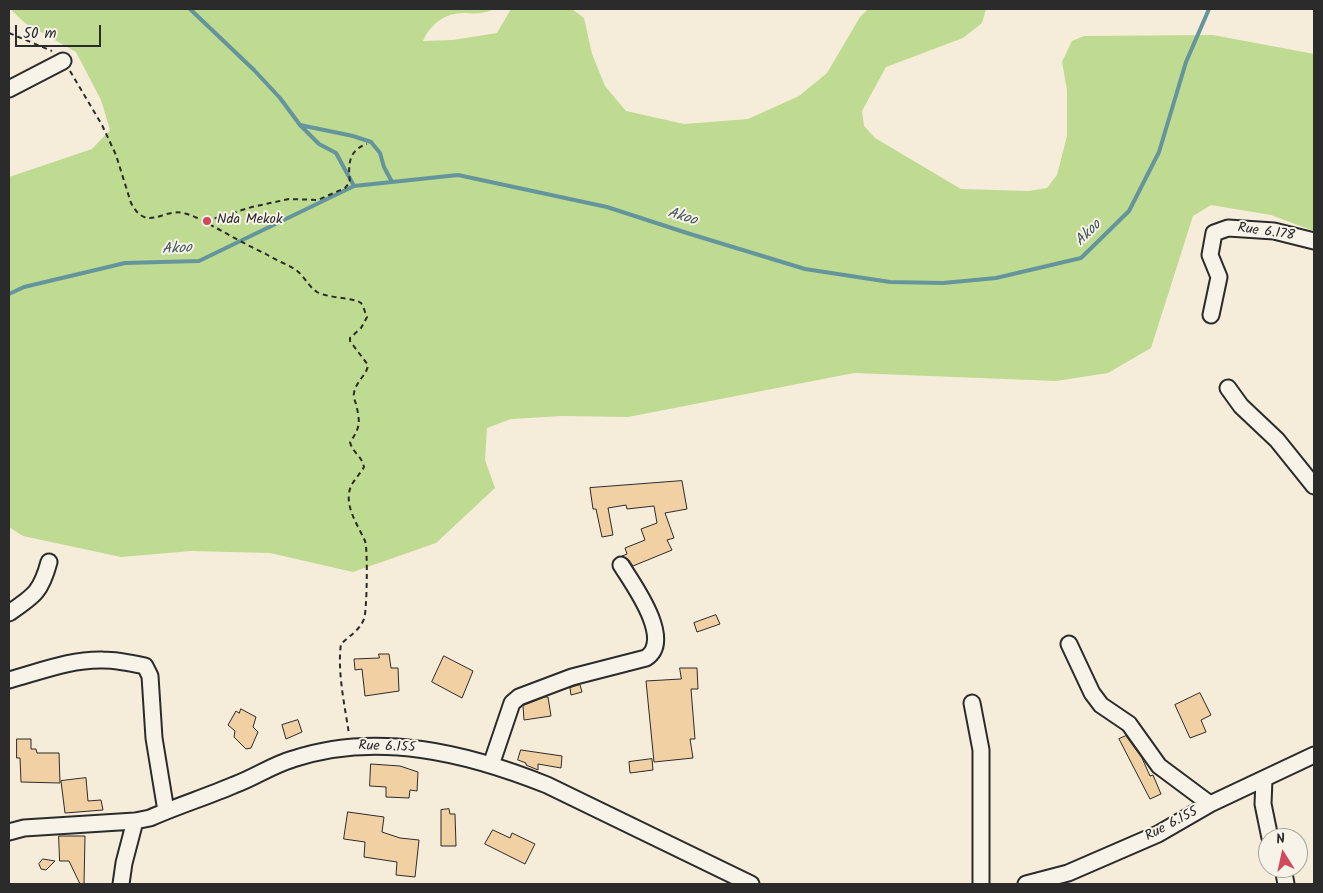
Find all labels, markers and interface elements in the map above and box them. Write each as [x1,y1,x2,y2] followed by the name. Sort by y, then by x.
[18,15,104,47] scale bar
[23,22,57,46] text: 50 m
[665,205,699,231] water label: Akoo
[217,213,282,229] place label: Nda Mekok
[201,215,213,227] marker: Nda Mekok
[1072,217,1106,251] water label: Akoo
[1237,221,1295,245] street label: Rue 6.178
[162,240,192,260] water label: Akoo
[358,739,416,757] street label: Rue 6.155
[1143,804,1201,846] street label: Rue 6.155
[1258,828,1308,878] north arrow
[1274,828,1287,851] text: N

